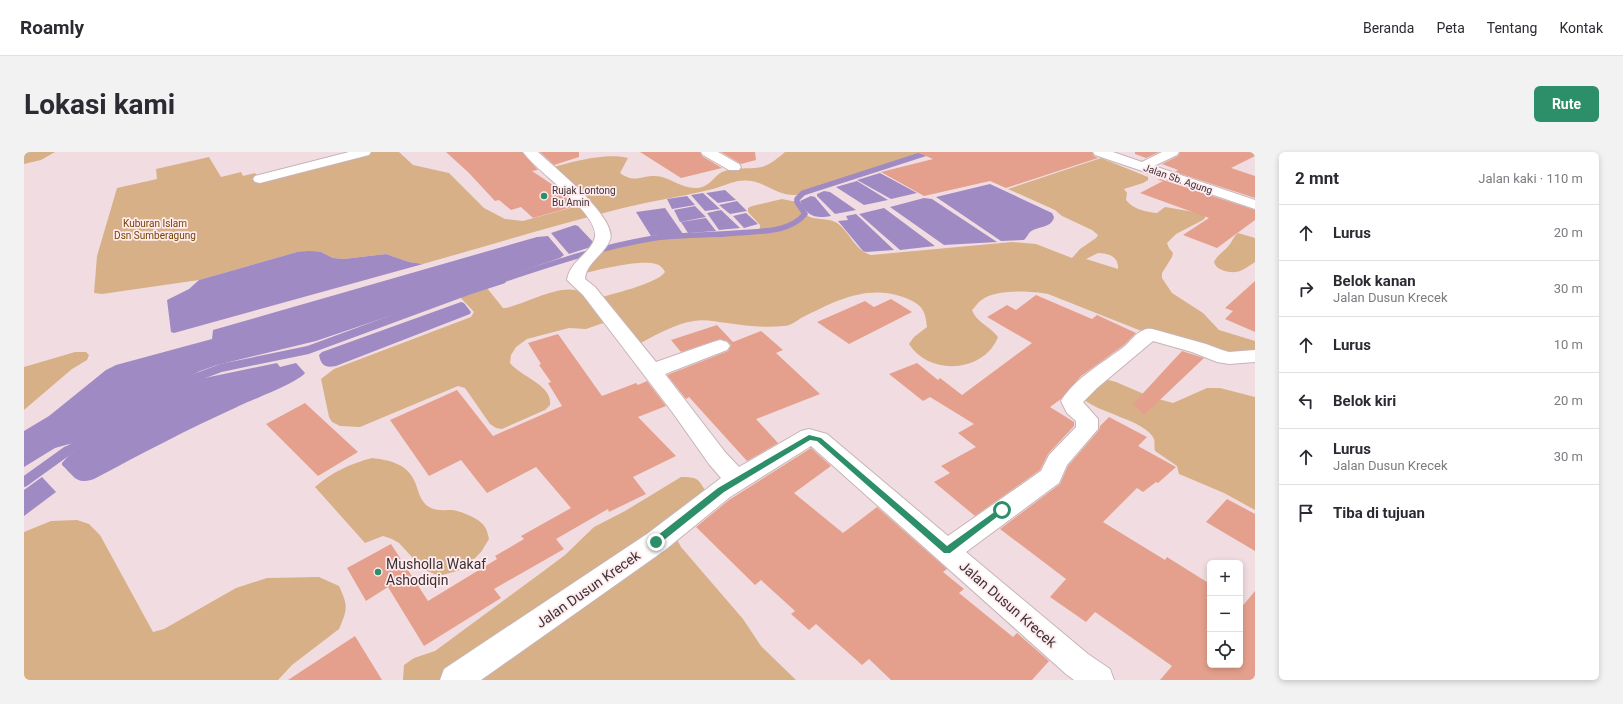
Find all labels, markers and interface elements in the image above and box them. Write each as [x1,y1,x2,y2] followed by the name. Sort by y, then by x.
[20,16,84,39] text: Roamly
[1363,20,1414,36] text: Beranda
[1436,20,1465,36] text: Peta
[1487,20,1537,36] text: Tentang
[1559,20,1603,36] text: Kontak
[1534,86,1599,122] button: Rute
[24,88,175,121] text: Lokasi kami
[1142,162,1214,196] street label: Jalan Sb. Agung
[1295,168,1339,188] text: 2 mnt
[1478,171,1583,186] text: Jalan kaki · 110 m
[552,185,616,208] place label: Rujak Lontong Bu Amin
[539,191,549,201] marker: Rujak Lontong Bu Amin
[114,218,196,241] park label: Kuburan Islam Dsn Sumberagung
[1295,222,1317,244] icon: ahead
[1333,224,1371,242] text: Lurus
[1554,225,1583,240] text: 20 m
[1333,272,1416,290] text: Belok kanan
[1295,278,1317,300] icon: right
[1554,281,1583,296] text: 30 m
[1333,290,1447,305] text: Jalan Dusun Krecek
[1295,334,1317,356] icon: ahead
[1333,336,1371,354] text: Lurus
[1554,337,1583,352] text: 10 m
[1295,390,1317,412] icon: left
[1333,392,1396,410] text: Belok kiri
[1554,393,1583,408] text: 20 m
[1333,440,1371,458] text: Lurus
[1295,446,1317,468] icon: ahead
[1554,449,1583,464] text: 30 m
[1333,458,1447,473] text: Jalan Dusun Krecek
[993,501,1011,519] route start
[1295,502,1317,524] icon: arrive
[1333,504,1425,522] text: Tiba di tujuan
[647,533,665,551] route end
[533,547,644,631] street label: Jalan Dusun Krecek
[386,556,486,588] place label: Musholla Wakaf Ashodiqin
[956,558,1060,651] street label: Jalan Dusun Krecek
[1207,560,1243,668] map controls
[1207,560,1243,596] button: +
[373,567,383,577] marker: Musholla Wakaf Ashodiqin
[1207,596,1243,632] button: −
[1207,632,1243,668] button: locate

